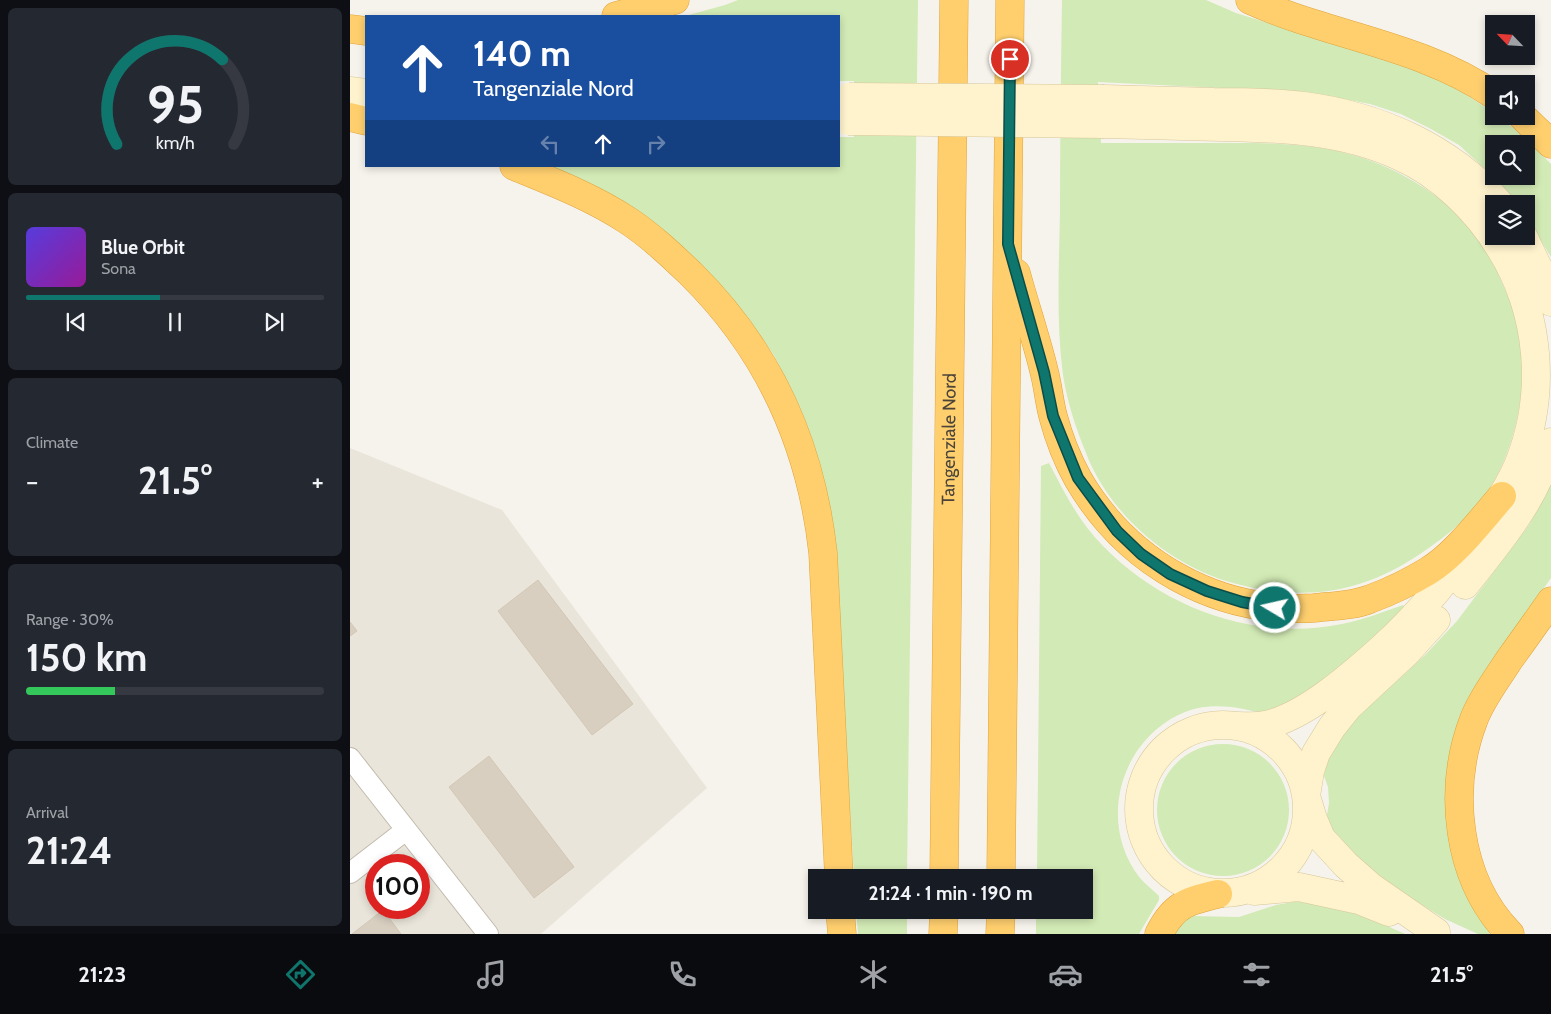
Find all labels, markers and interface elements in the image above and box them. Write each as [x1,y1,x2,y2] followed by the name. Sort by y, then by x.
[1485,15,1535,65] north arrow
[1485,15,1535,245] map controls
[473,32,571,75] text: 140 m
[390,35,455,100] icon: ahead
[989,38,1031,80] pin
[996,45,1024,73] icon: arrive
[146,73,204,136] text: 95
[473,75,634,102] text: Tangenziale Nord
[1485,75,1535,125] button: sound
[536,130,564,158] icon: left
[589,130,617,158] icon: ahead
[642,130,670,158] icon: right
[155,132,195,153] text: km/h
[1485,135,1535,185] button: search
[1485,195,1535,245] button: layers
[101,236,185,259] text: Blue Orbit
[101,259,136,278] text: Sona
[62,308,90,336] icon: previous
[161,308,189,336] icon: pause
[260,308,288,336] icon: next
[937,373,961,505] street label: Tangenziale Nord
[26,433,78,452] text: Climate
[138,457,212,504] text: 21.5°
[26,464,38,498] text: −
[312,464,324,498] text: +
[1248,581,1300,633] position arrow
[26,610,114,629] text: Range · 30%
[26,634,147,681] text: 150 km
[26,803,69,822] text: Arrival
[26,827,112,874] text: 21:24
[365,854,430,919] speed limit sign: 100
[869,882,1032,905] text: 21:24 · 1 min · 190 m
[283,957,318,992] icon: directions
[474,957,509,992] icon: music
[665,957,700,992] icon: phone
[856,957,891,992] icon: climate
[1048,957,1083,992] icon: car
[1239,957,1274,992] icon: filters
[78,961,126,988] text: 21:23
[1430,961,1473,988] text: 21.5°

